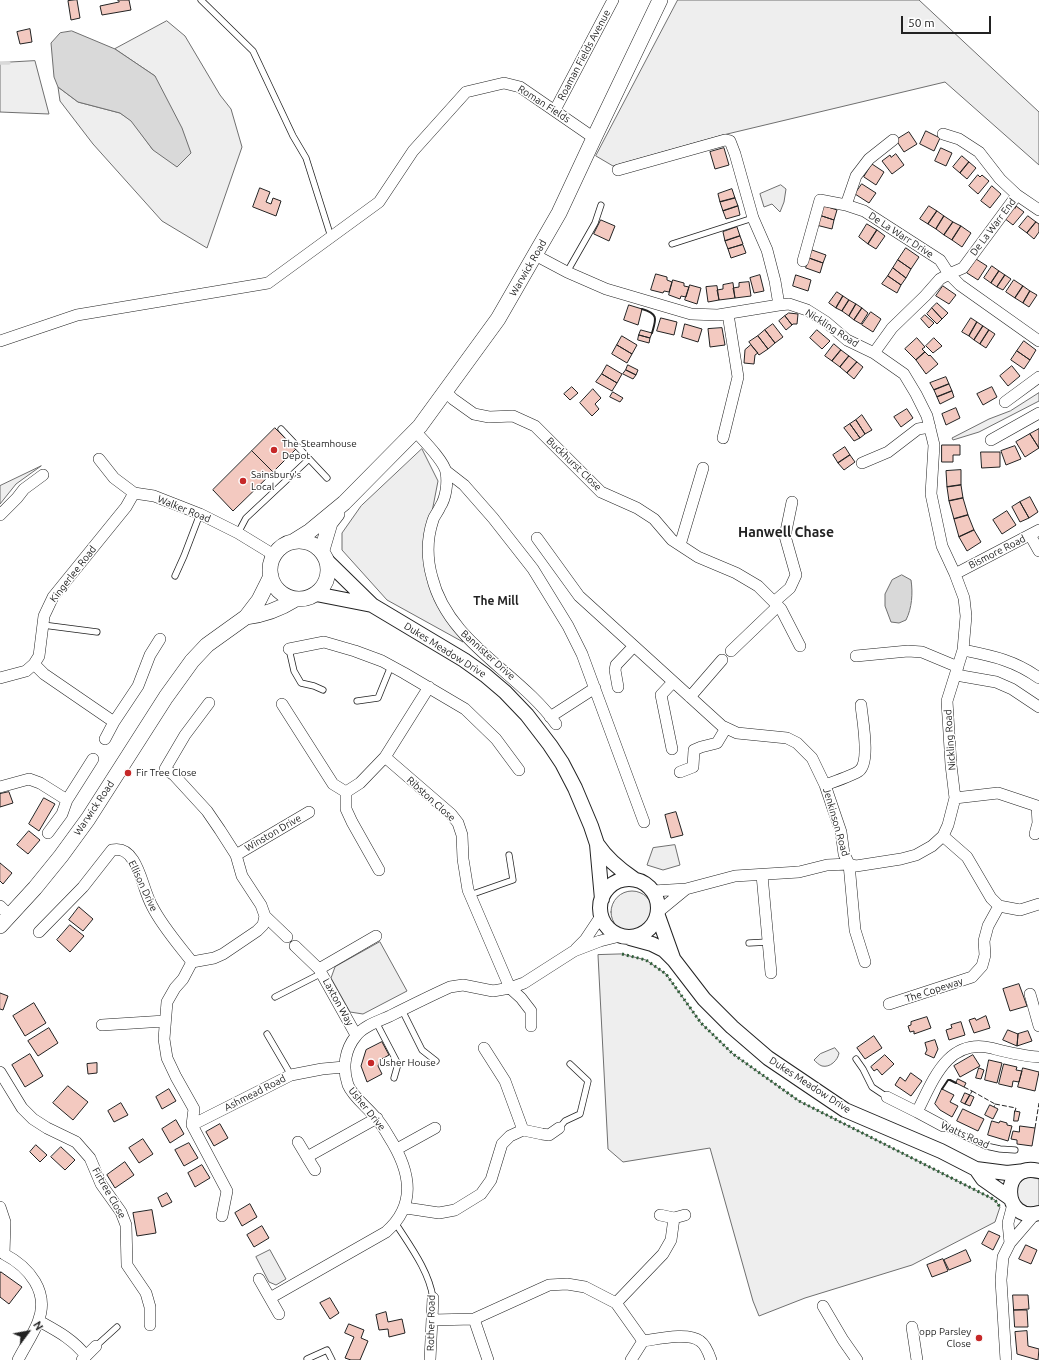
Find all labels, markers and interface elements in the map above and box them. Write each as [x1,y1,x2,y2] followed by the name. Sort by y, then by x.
[555,8,613,102] street label: Roaman Fields Avenue
[903,8,993,34] scale bar
[908,16,935,29] text: 50 m
[516,83,572,125] street label: Roman Fields
[968,196,1018,258] street label: De La Warr End
[866,210,936,260] street label: De La Warr Drive
[507,238,549,298] street label: Warwick Road
[803,306,861,350] street label: Nickling Road
[544,435,604,493] street label: Buckhurst Close
[282,438,357,462] place label: The Steamhouse Depot
[269,445,279,455] marker: The Steamhouse Depot
[251,469,301,492] place label: Sainsbury's Local
[238,476,248,486] marker: Sainsbury's Local
[156,493,212,525] street label: Walker Road
[738,524,834,540] district label: Hanwell Chase
[967,533,1027,571] street label: Bismore Road
[47,543,99,605] street label: Kingerlee Road
[473,594,519,608] district label: The Mill
[402,620,488,680] street label: Dukes Meadow Drive
[458,628,518,682] street label: Bannister Drive
[942,709,958,771] street label: Nickling Road
[136,767,197,779] place label: Fir Tree Close
[123,768,133,778] marker: Fir Tree Close
[404,774,458,824] street label: Ribston Close
[71,778,117,838] street label: Warwick Road
[821,786,851,858] street label: Jenkinson Road
[243,812,303,854] street label: Winston Drive
[126,858,160,914] street label: Ellison Drive
[904,975,964,1005] street label: The Copeway
[320,976,356,1028] street label: Laxton Way
[767,1054,853,1116] street label: Dukes Meadow Drive
[379,1057,436,1069] place label: Usher House
[366,1058,376,1068] marker: Usher House
[222,1072,288,1114] street label: Ashmead Road
[346,1085,388,1133] street label: Usher Drive
[939,1119,991,1151] street label: Watts Road
[90,1165,128,1221] street label: Firtree Close
[425,1295,437,1351] street label: Rother Road
[8,1312,48,1352] north arrow
[31,1319,45,1332] text: N
[919,1326,971,1350] place label: opp Parsley Close
[974,1333,984,1343] marker: opp Parsley Close

